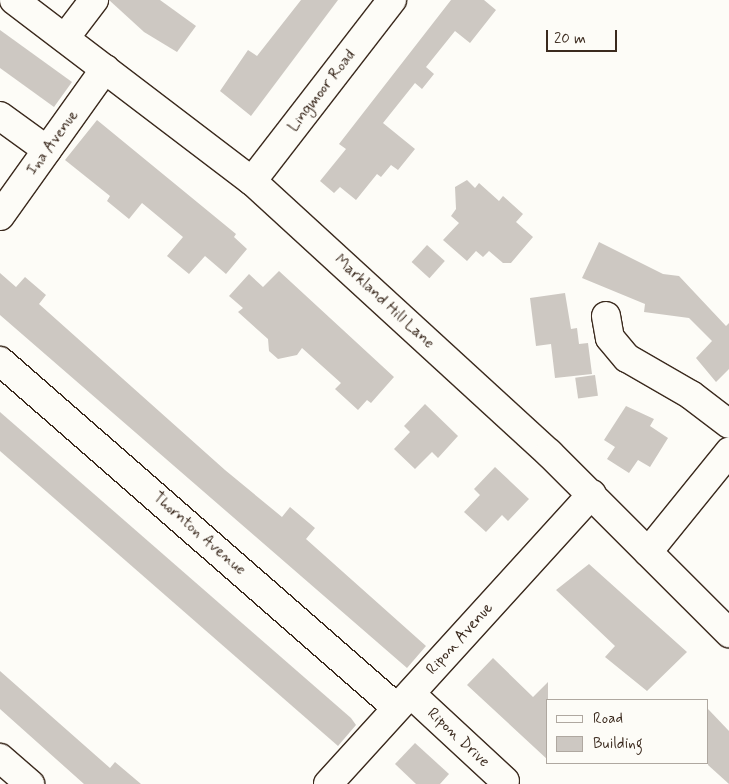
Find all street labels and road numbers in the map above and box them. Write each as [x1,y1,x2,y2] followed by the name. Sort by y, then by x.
[284,46,360,136] street label: Lingmoor Road
[22,105,84,181] street label: Ina Avenue
[330,251,438,353] street label: Markland Hill Lane
[149,489,249,579] street label: Thornton Avenue
[422,598,498,680] street label: Ripon Avenue
[423,704,493,772] street label: Ripon Drive

